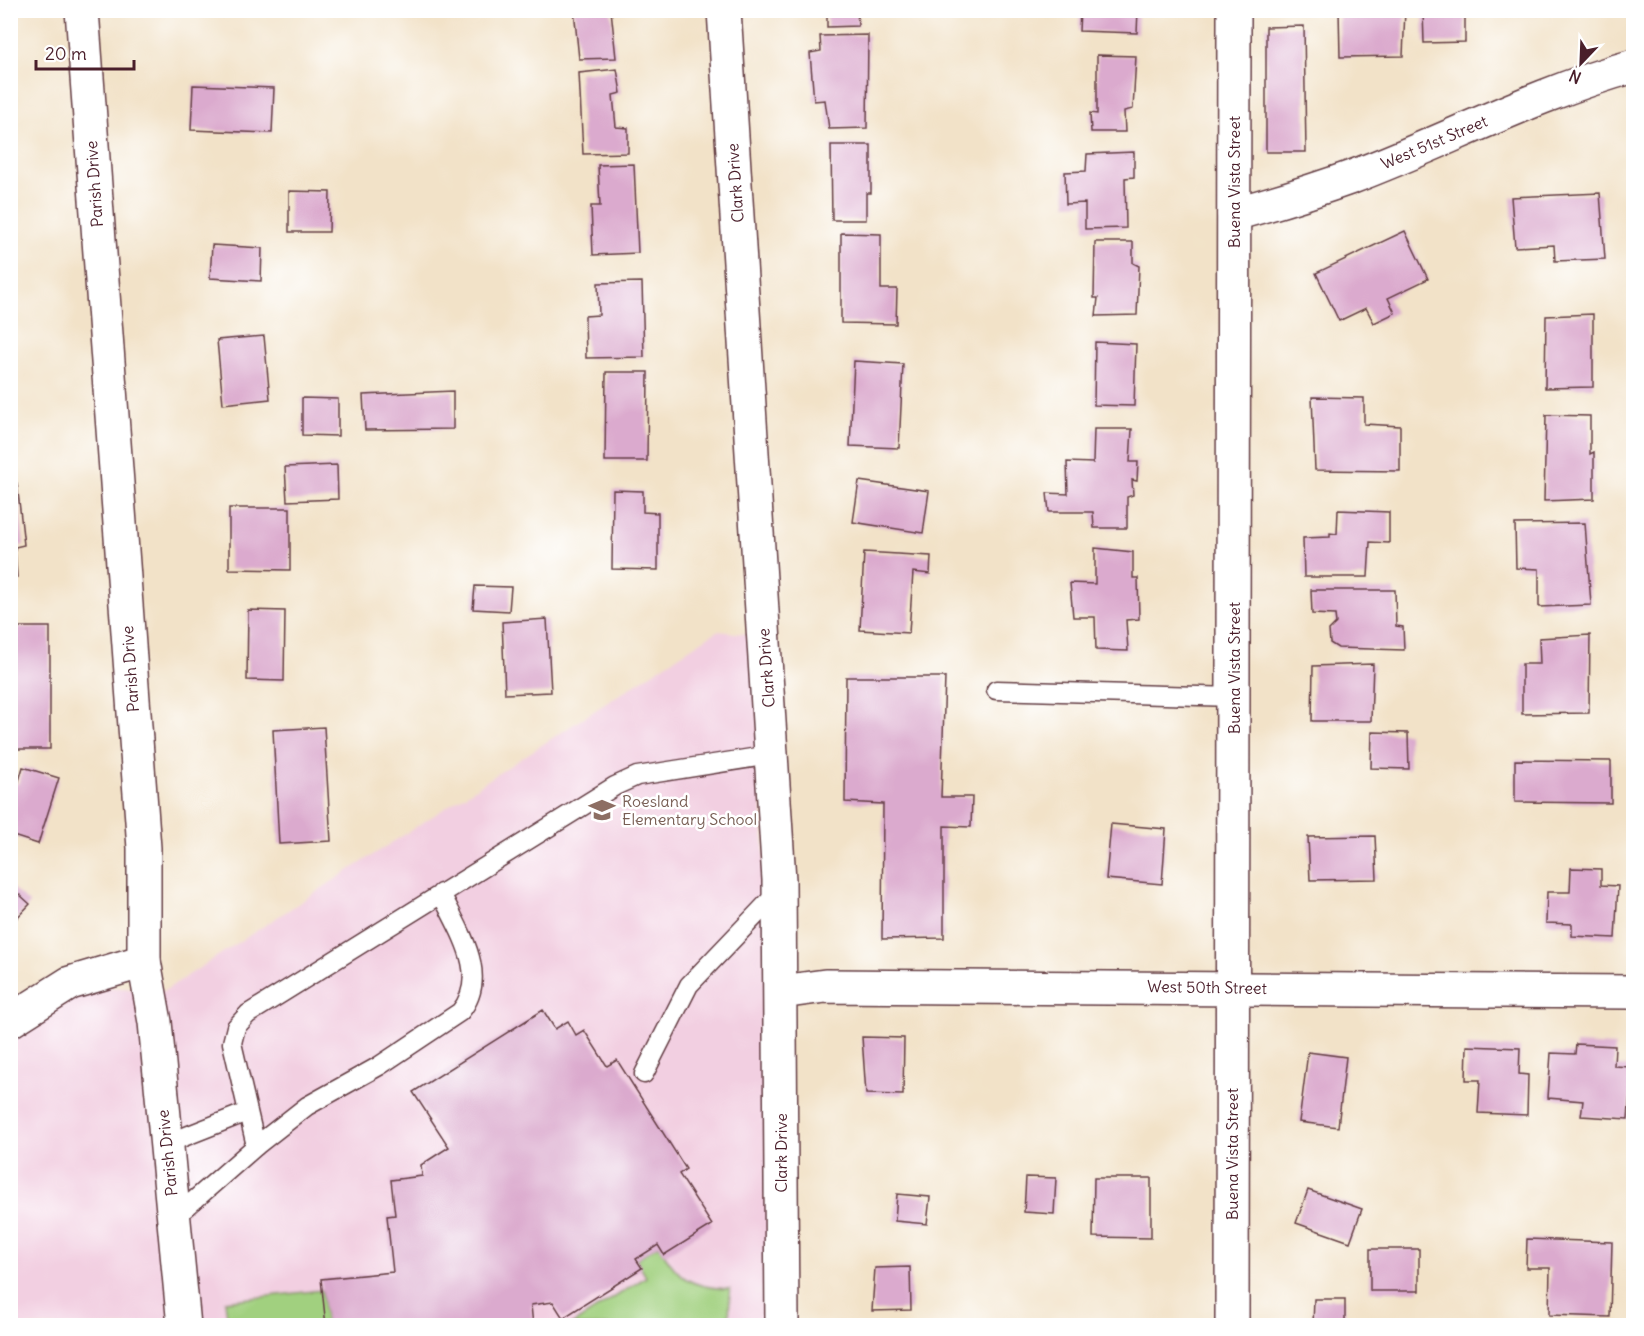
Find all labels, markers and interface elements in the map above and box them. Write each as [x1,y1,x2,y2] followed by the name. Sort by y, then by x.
[36,33,134,71] scale bar
[1551,33,1611,93] north arrow
[45,42,87,65] text: 20 m
[1566,65,1584,88] text: N
[1378,110,1491,173] street label: West 51st Street
[1224,115,1244,248] street label: Buena Vista Street
[81,140,107,228] street label: Parish Drive
[722,143,748,223] street label: Clark Drive
[1224,601,1244,734] street label: Buena Vista Street
[117,625,143,713] street label: Parish Drive
[753,628,779,708] street label: Clark Drive
[622,791,757,829] place label: Roesland Elementary School
[587,795,617,825] school or university icon: Roesland Elementary School
[1147,976,1268,998] street label: West 50th Street
[1222,1087,1242,1220] street label: Buena Vista Street
[153,1109,181,1197] street label: Parish Drive
[771,1113,791,1193] street label: Clark Drive

